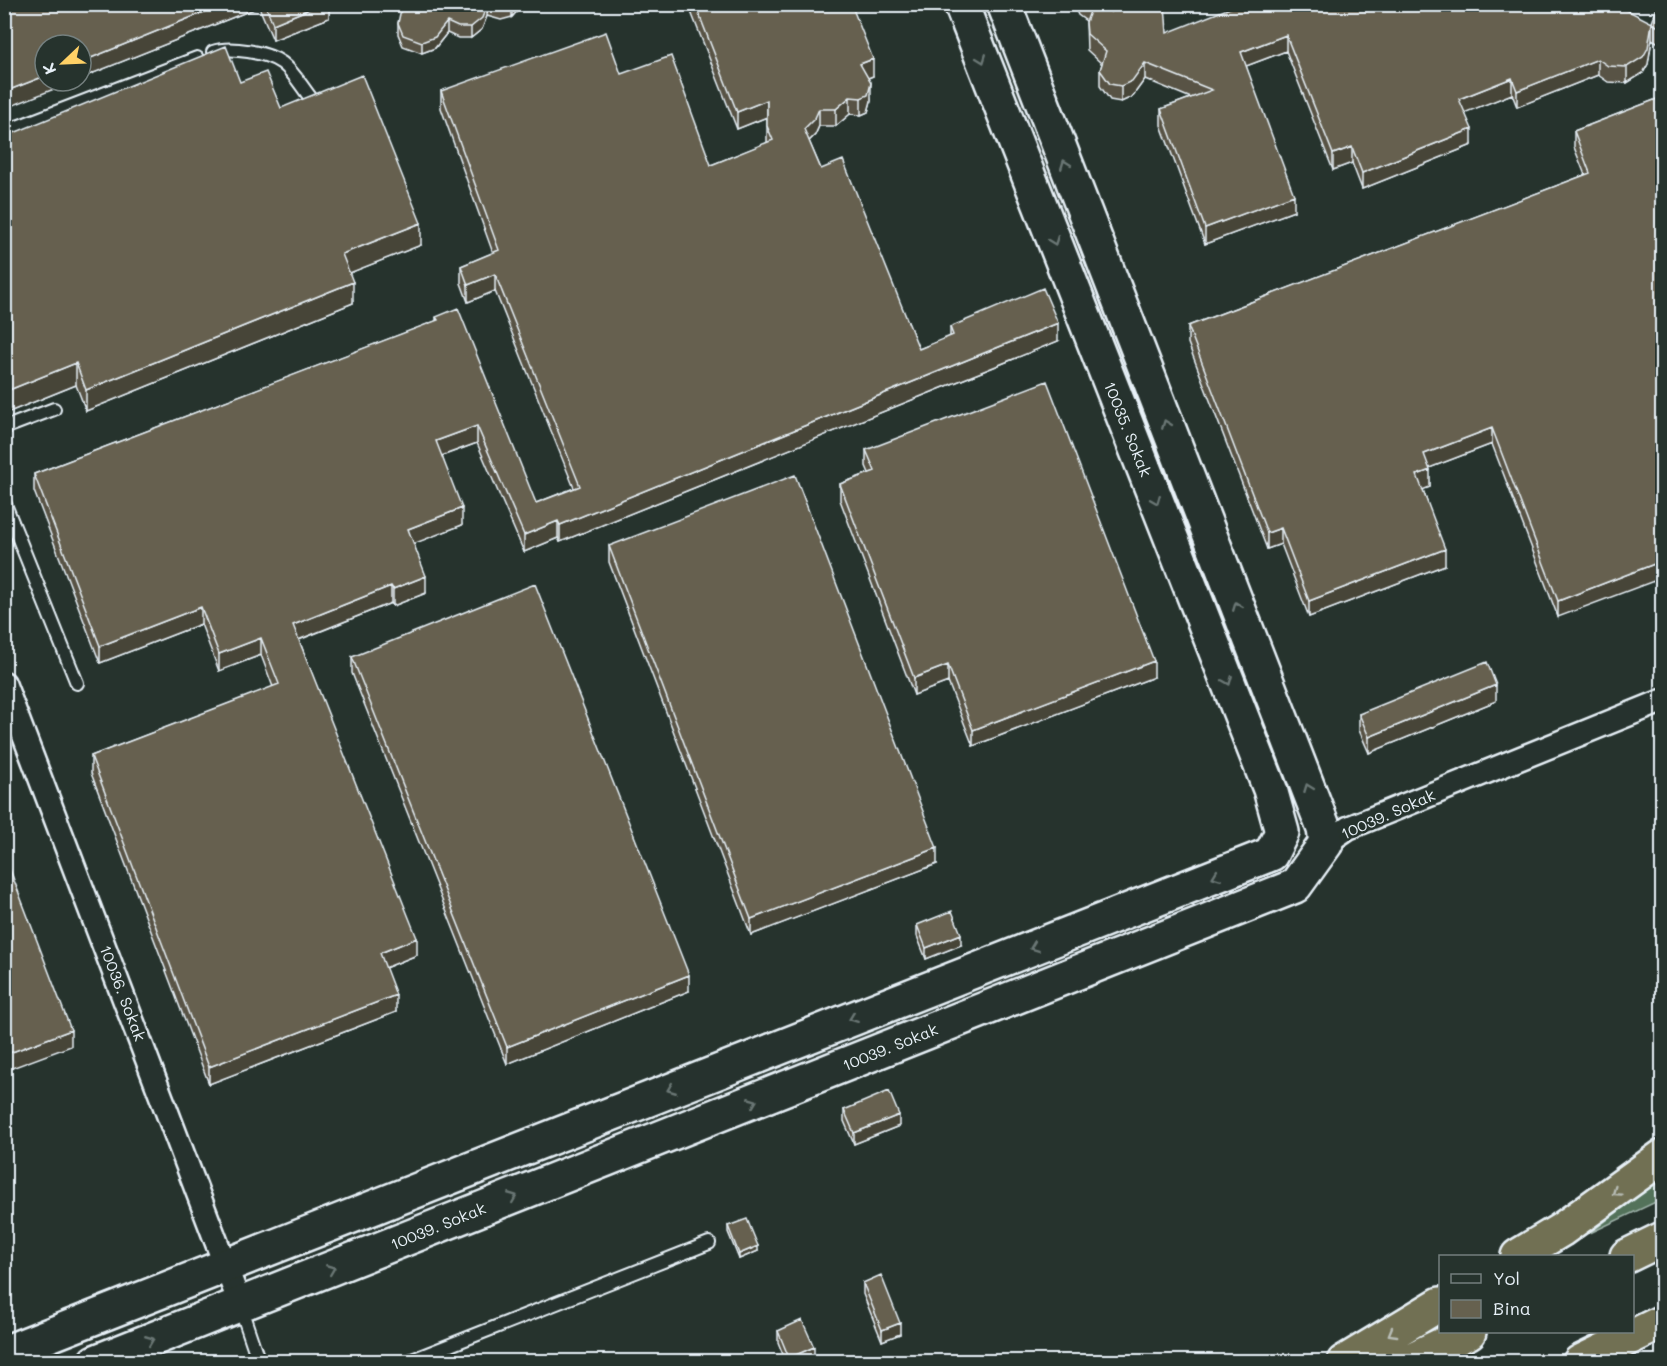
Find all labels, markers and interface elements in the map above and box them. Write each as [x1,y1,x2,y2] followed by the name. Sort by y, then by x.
[33,33,93,93] north arrow
[975,53,988,64] one-way arrow
[37,60,60,78] text: K
[1060,159,1073,170] one-way arrow
[1046,235,1059,245] one-way arrow
[1100,378,1157,480] street label: 10035. Sokak
[1161,420,1173,431] one-way arrow
[1149,494,1161,505] one-way arrow
[1232,601,1244,612] one-way arrow
[1220,676,1233,686] one-way arrow
[1303,783,1315,794] one-way arrow
[1337,783,1438,844] street label: 10039. Sokak
[1211,868,1222,881] one-way arrow
[1030,939,1040,952] one-way arrow
[96,942,151,1044] street label: 10036. Sokak
[848,1011,859,1023] one-way arrow
[839,1018,941,1075] street label: 10039. Sokak
[667,1082,678,1094] one-way arrow
[747,1097,757,1110] one-way arrow
[1611,1185,1622,1196] one-way arrow
[506,1192,517,1204] one-way arrow
[387,1197,489,1254] street label: 10039. Sokak
[1439,1255,1634,1333] legend
[325,1263,336,1276] one-way arrow
[1493,1266,1520,1290] text: Yol
[1493,1296,1531,1320] text: Bina
[1388,1326,1398,1337] one-way arrow
[143,1335,154,1347] one-way arrow

